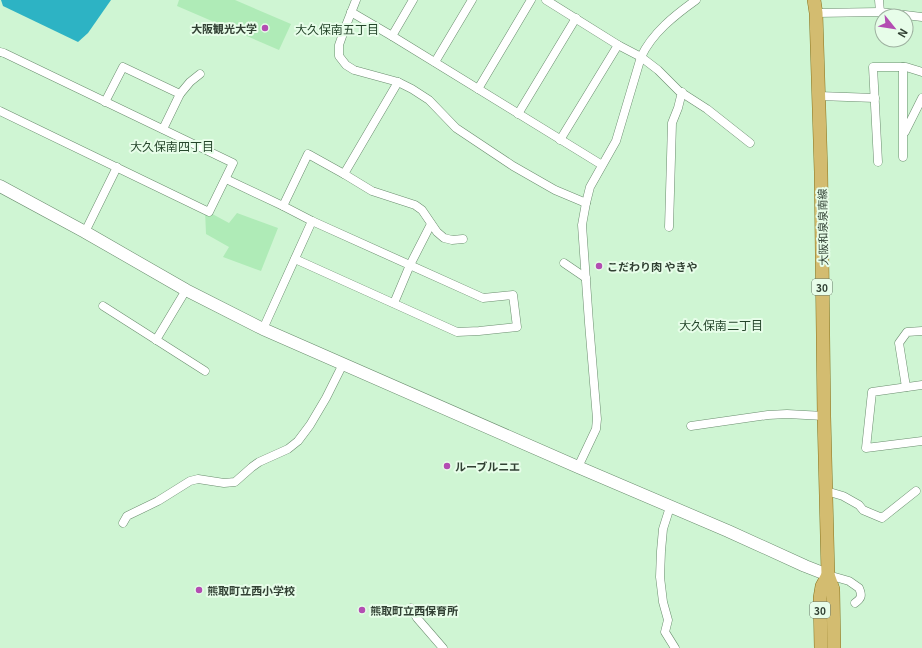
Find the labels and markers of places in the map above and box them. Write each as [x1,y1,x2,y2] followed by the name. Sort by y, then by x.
[191,20,257,36] place label: 大阪観光大学
[260,23,270,33] marker: 大阪観光大学
[607,258,698,274] place label: こだわり肉 やきや
[594,261,604,271] marker: こだわり肉 やきや
[455,458,520,474] place label: ルーブルニエ
[442,461,452,471] marker: ルーブルニエ
[207,582,295,598] place label: 熊取町立西小学校
[194,585,204,595] marker: 熊取町立西小学校
[370,602,458,618] place label: 熊取町立西保育所
[357,605,367,615] marker: 熊取町立西保育所

